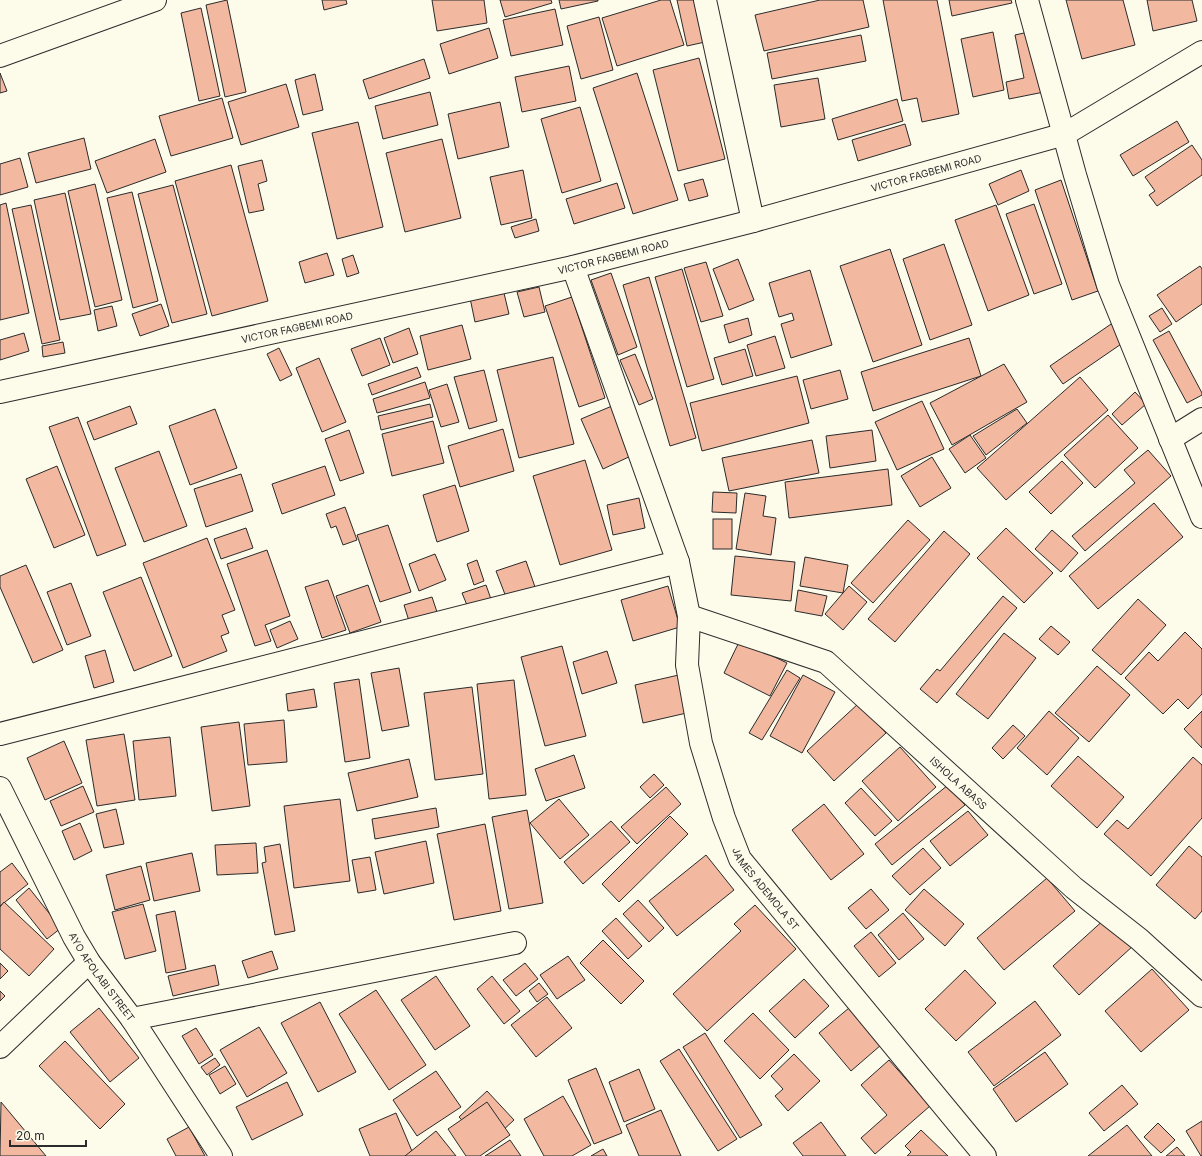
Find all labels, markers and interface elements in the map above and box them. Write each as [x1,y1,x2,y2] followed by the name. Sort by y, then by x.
[870,152,983,194] street label: VICTOR FAGBEMI ROAD
[557,237,670,276] street label: VICTOR FAGBEMI ROAD
[240,309,354,345] street label: VICTOR FAGBEMI ROAD
[928,754,990,812] street label: ISHOLA ABASS
[730,846,802,932] street label: JAMES ADEMOLA ST
[67,930,137,1023] street label: AYO AFOLABI STREET
[10,1122,86,1148] scale bar
[16,1128,45,1143] text: 20 m

